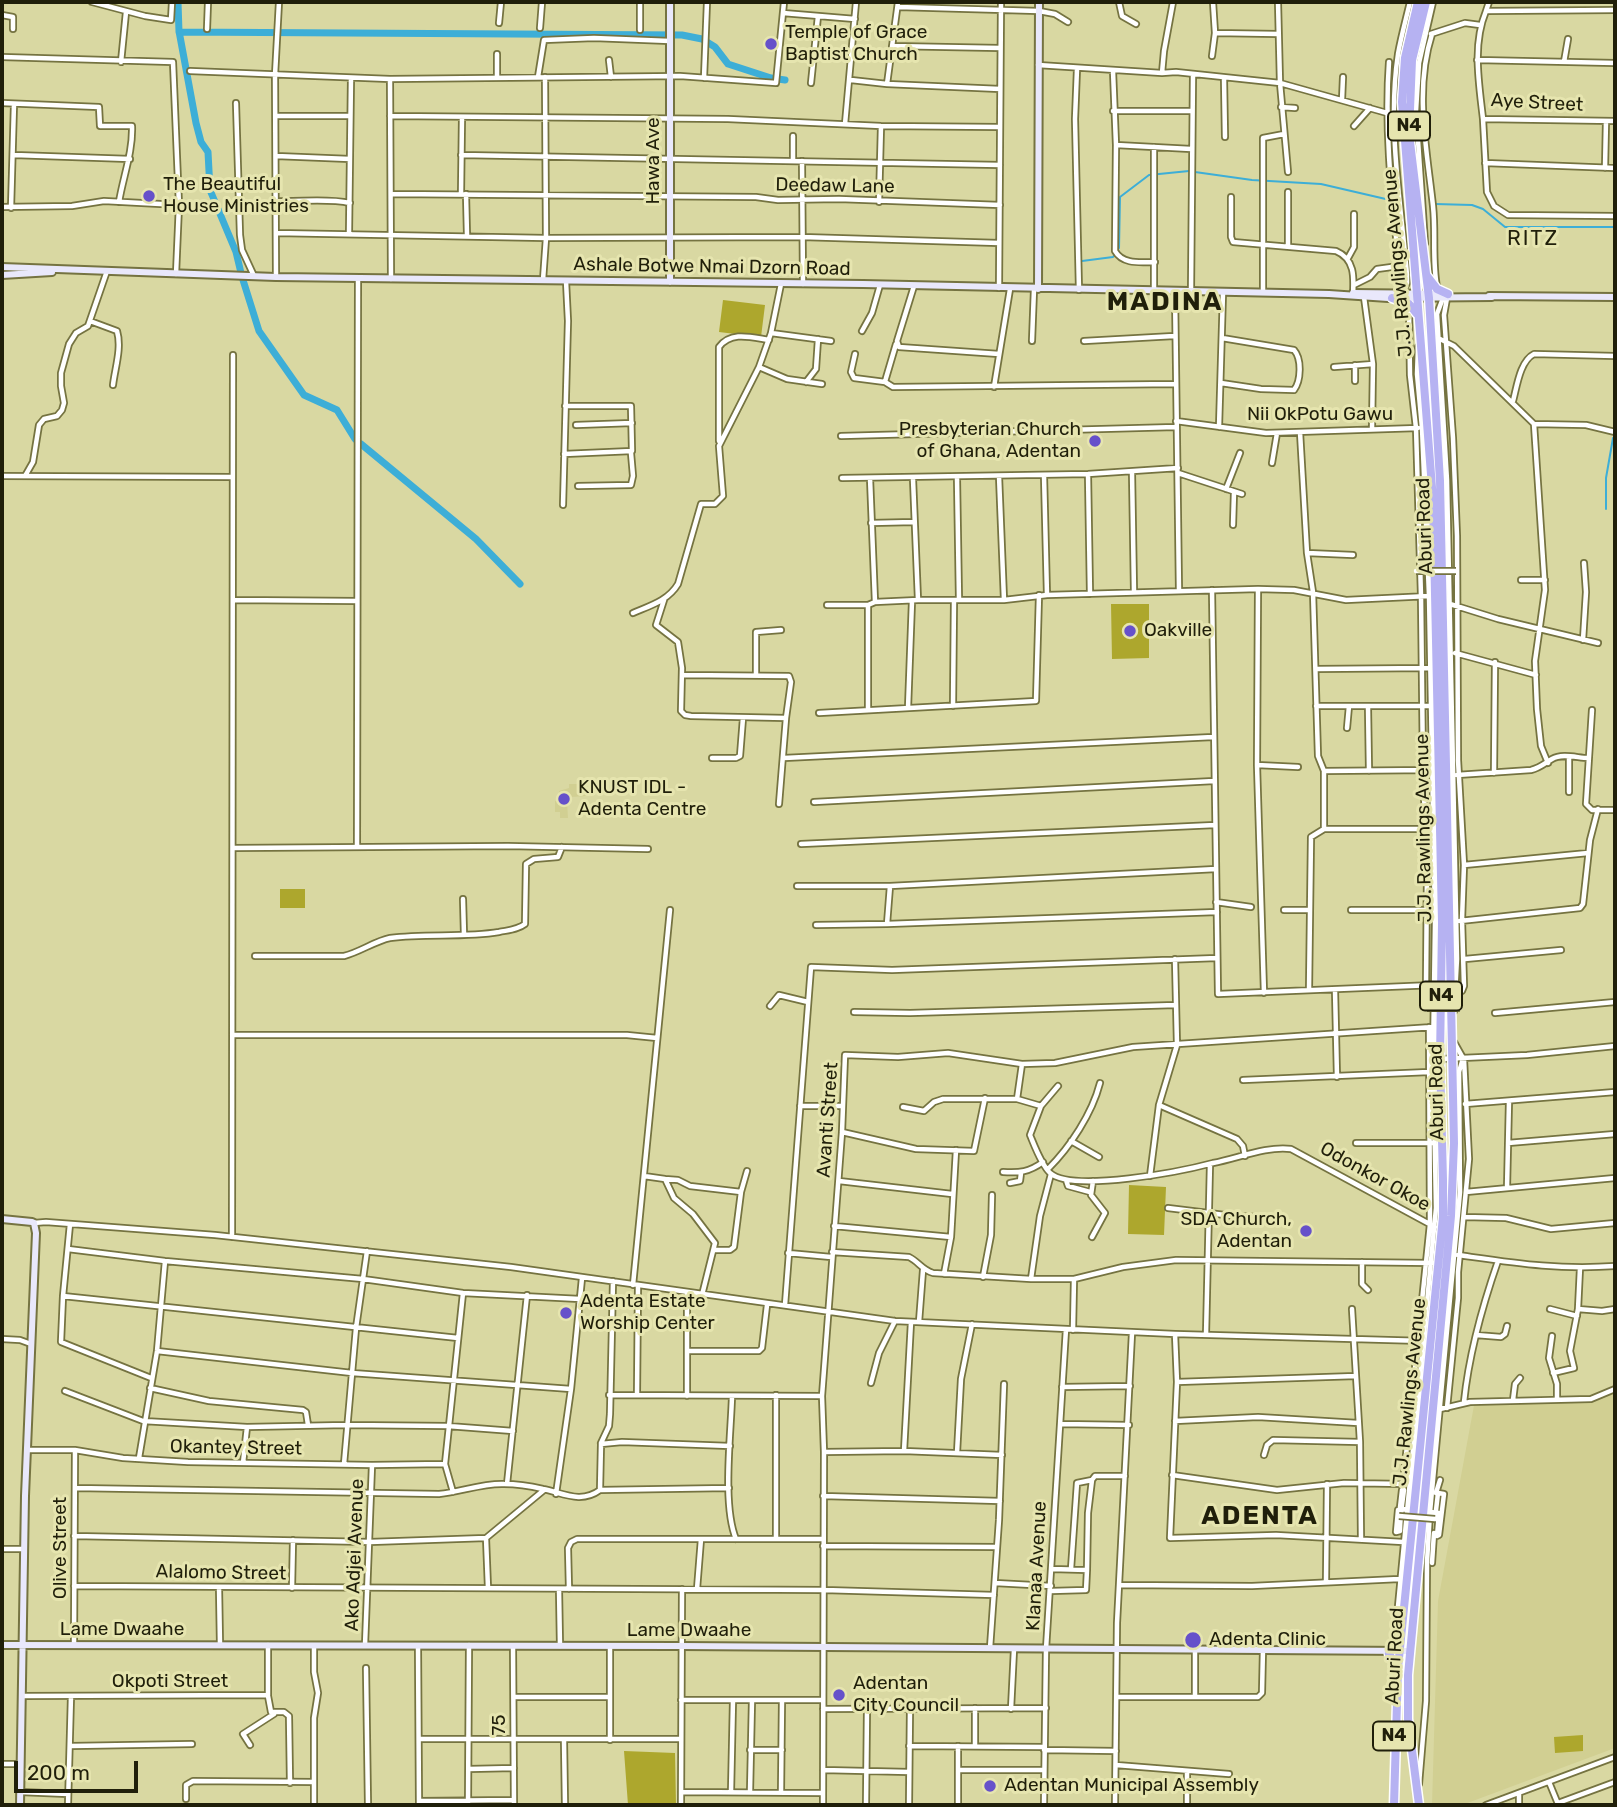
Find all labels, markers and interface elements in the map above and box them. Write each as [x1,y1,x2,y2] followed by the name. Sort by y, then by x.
[785,22,927,66] place label: Temple of Grace Baptist Church
[763,36,779,52] marker: Temple of Grace Baptist Church
[1490,89,1584,117] street label: Aye Street
[1388,112,1430,140] road number: N4
[643,117,665,205] street label: Hawa Ave
[1378,168,1418,358] street label: J.J. Rawlings Avenue
[163,174,309,218] place label: The Beautiful House Ministries
[775,174,895,198] street label: Deedaw Lane
[141,188,157,204] marker: The Beautiful House Ministries
[1507,226,1559,252] district label: RITZ
[573,253,851,281] street label: Ashale Botwe Nmai Dzorn Road
[1108,286,1222,318] district label: MADINA
[1247,404,1393,426] street label: Nii OkPotu Gawu
[899,419,1081,463] place label: Presbyterian Church of Ghana, Adentan
[1087,433,1103,449] marker: Presbyterian Church of Ghana, Adentan
[1412,477,1438,575] street label: Aburi Road
[1144,620,1212,642] place label: Oakville
[1122,623,1138,639] marker: Oakville
[1411,733,1437,923] street label: J.J. Rawlings Avenue
[578,777,706,821] place label: KNUST IDL - Adenta Centre
[556,791,572,807] marker: KNUST IDL - Adenta Centre
[1420,981,1462,1010] road number: N4
[1425,1043,1449,1141] street label: Aburi Road
[813,1061,843,1179] street label: Avanti Street
[1316,1137,1434,1217] street label: Odonkor Okoe
[1180,1209,1292,1253] place label: SDA Church, Adentan
[1298,1223,1314,1239] marker: SDA Church, Adentan
[580,1291,715,1335] place label: Adenta Estate Worship Center
[1389,1297,1431,1487] street label: J.J. Rawlings Avenue
[558,1305,574,1321] marker: Adenta Estate Worship Center
[170,1435,302,1461] street label: Okantey Street
[341,1478,369,1632] street label: Ako Adjei Avenue
[50,1497,72,1599] street label: Olive Street
[1022,1500,1052,1632] street label: Klanaa Avenue
[1202,1500,1318,1532] district label: ADENTA
[155,1560,287,1586] street label: Alalomo Street
[1381,1607,1409,1705] street label: Aburi Road
[60,1619,184,1641] street label: Lame Dwaahe
[627,1620,751,1642] street label: Lame Dwaahe
[1209,1629,1326,1651] place label: Adenta Clinic
[1183,1630,1203,1650] marker: Adenta Clinic
[112,1671,228,1693] street label: Okpoti Street
[853,1673,959,1717] place label: Adentan City Council
[831,1687,847,1703] marker: Adentan City Council
[489,1714,511,1736] street label: 75
[1373,1722,1415,1750] road number: N4
[18,1748,142,1792] scale bar
[27,1760,90,1785] text: 200 m
[1004,1775,1259,1797] place label: Adentan Municipal Assembly
[982,1778,998,1794] marker: Adentan Municipal Assembly

